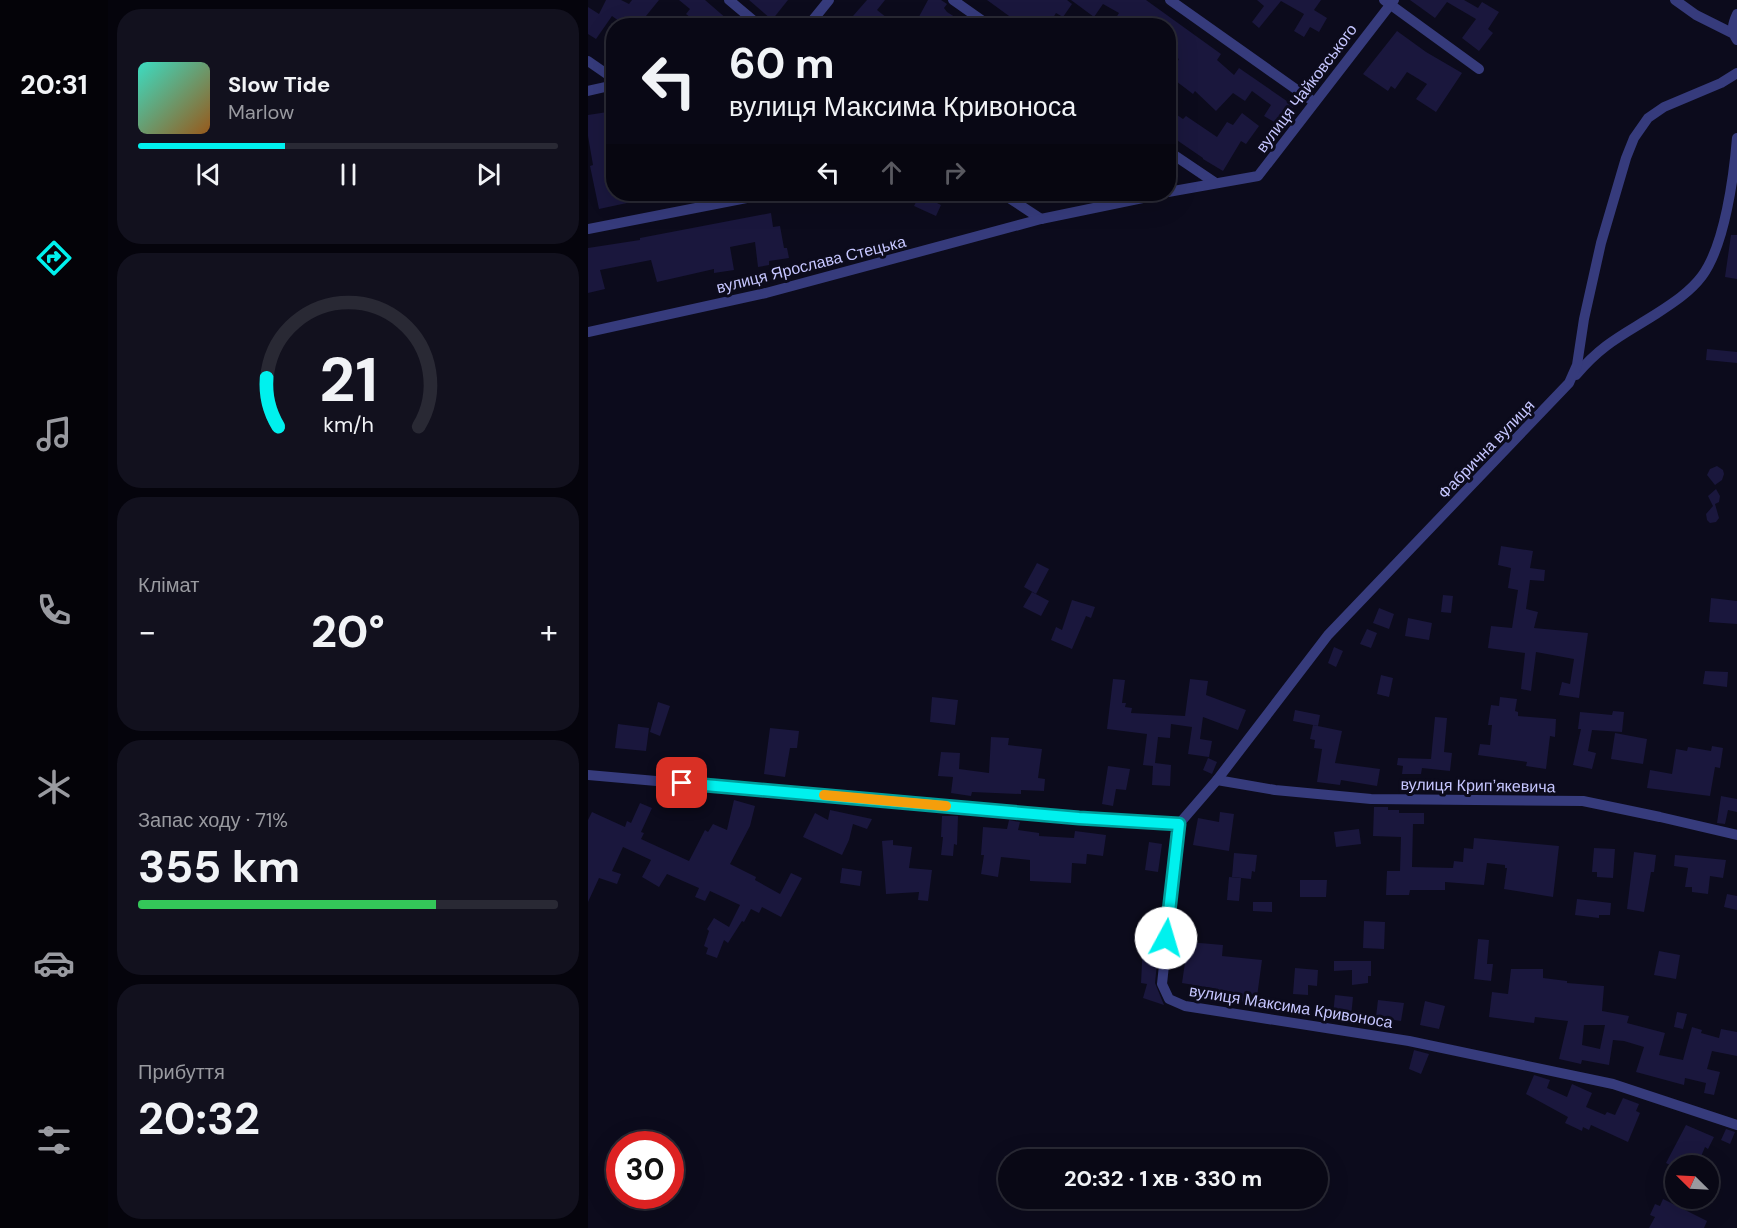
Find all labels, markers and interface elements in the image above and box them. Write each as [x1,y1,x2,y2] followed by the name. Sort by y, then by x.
[1251,20,1362,157] street label: вулиця Чайковського
[729,36,835,91] text: 60 m
[630,42,708,120] icon: left
[20,67,88,102] text: 20:31
[228,70,330,99] text: Slow Tide
[729,89,1076,124] text: вулиця Максима Кривоноса
[228,99,294,125] text: Marlow
[812,156,845,189] icon: left
[875,156,908,189] icon: ahead
[938,156,971,189] icon: right
[192,158,225,191] icon: previous
[332,158,365,191] icon: pause
[472,158,505,191] icon: next
[714,231,908,298] street label: вулиця Ярослава Стецька
[33,237,75,279] icon: directions
[319,339,377,420] text: 21
[1434,395,1539,504] street label: Фабрична вулиця
[323,412,373,440] text: km/h
[33,413,75,455] icon: music
[138,572,199,598] text: Клімат
[33,589,75,631] icon: phone
[311,602,385,661] text: 20°
[138,610,156,653] text: −
[540,610,558,653] text: +
[656,757,707,808] pin
[33,766,75,808] icon: climate
[665,766,698,799] icon: arrive
[1400,774,1556,797] street label: вулиця Крипʼякевича
[138,807,288,833] text: Запас ходу · 71%
[138,837,300,896] text: 355 km
[1134,906,1198,970] position arrow
[33,942,75,984] icon: car
[1188,980,1394,1033] street label: вулиця Максима Кривоноса
[138,1059,225,1085] text: Прибуття
[138,1089,260,1148] text: 20:32
[33,1119,75,1161] icon: filters
[606,1131,684,1209] speed limit sign: 30
[1665,1155,1719,1209] north arrow
[1665,1155,1719,1209] map controls
[1064,1164,1262,1193] text: 20:32 · 1 хв · 330 m

